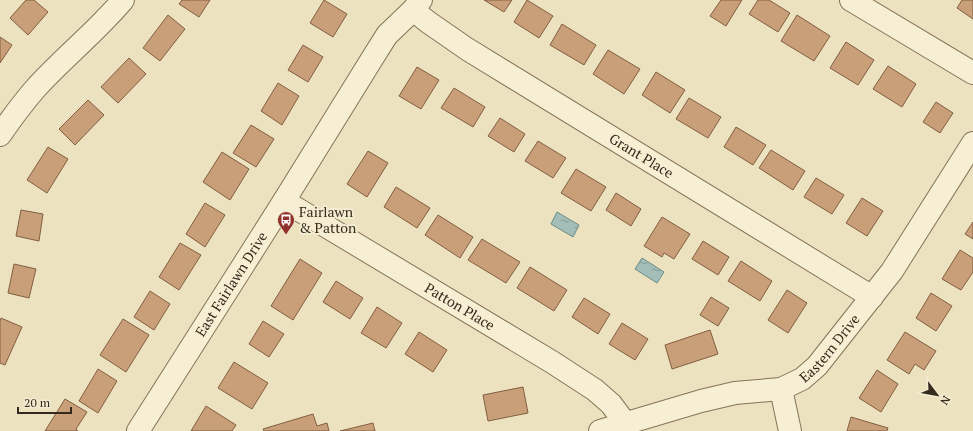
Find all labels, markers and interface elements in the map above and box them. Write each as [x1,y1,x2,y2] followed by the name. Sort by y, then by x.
[606,128,677,182] street label: Grant Place
[299,202,357,237] place label: Fairlawn & Patton
[276,210,296,235] bus stop icon: Fairlawn & Patton
[190,228,271,340] street label: East Fairlawn Drive
[422,278,498,334] street label: Patton Place
[795,310,863,386] street label: Eastern Drive
[917,375,957,415] north arrow
[18,389,71,415] scale bar
[937,393,954,408] text: N
[24,395,51,410] text: 20 m

